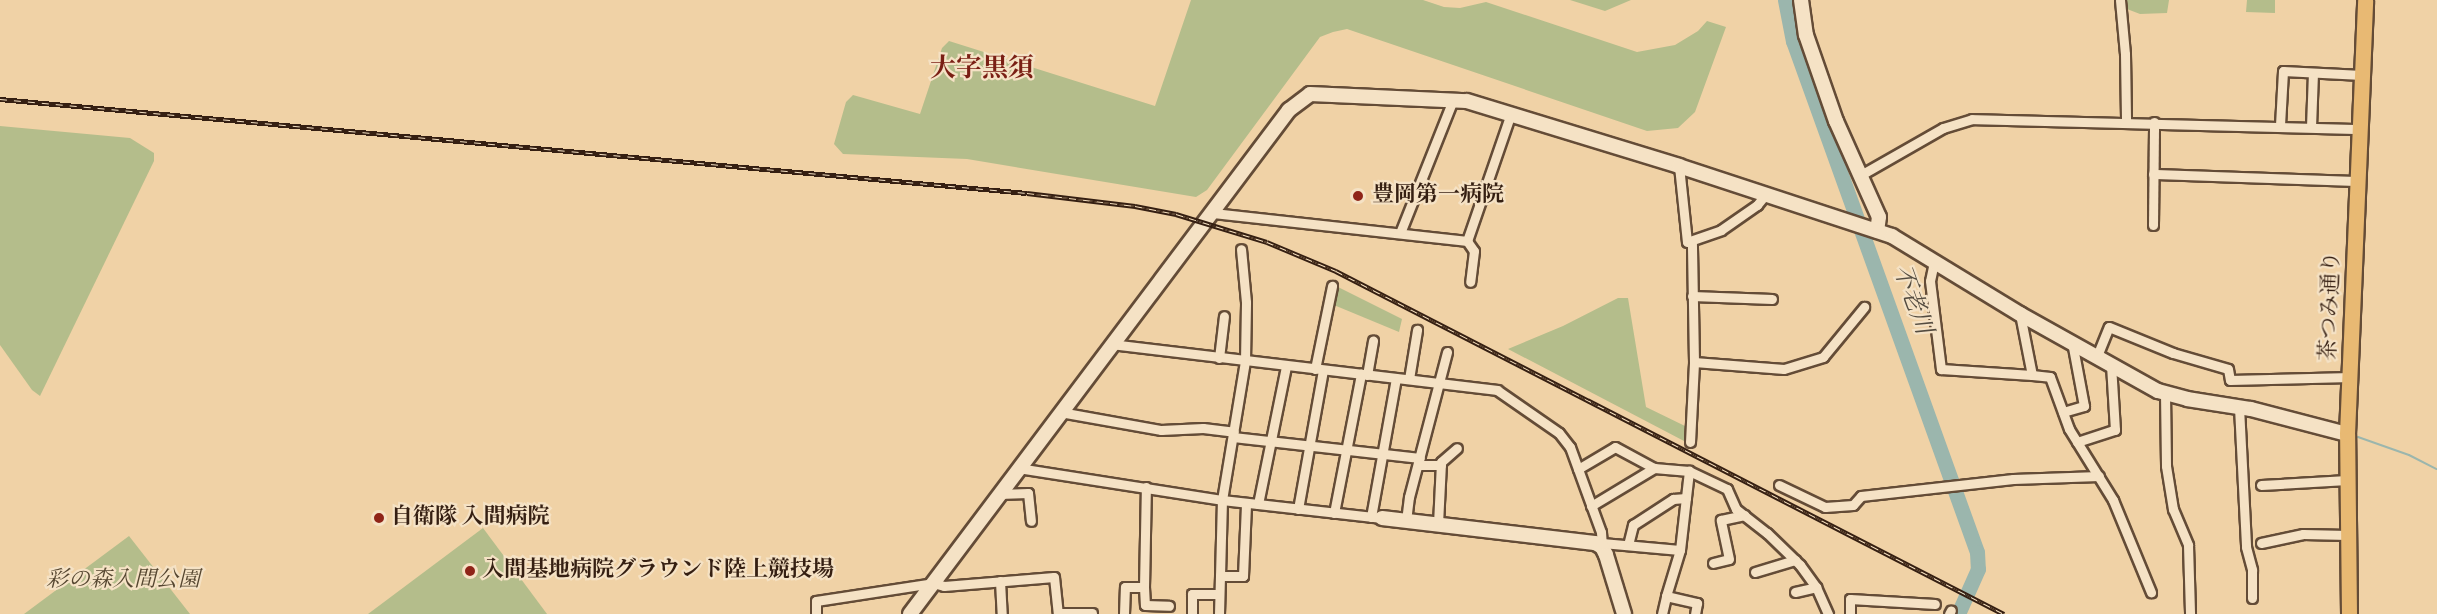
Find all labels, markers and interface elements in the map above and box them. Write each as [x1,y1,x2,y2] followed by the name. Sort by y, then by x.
[930,54,1034,86] district label: 大字黒須
[1372,183,1504,209] place label: 豊岡第一病院
[1349,187,1367,205] marker: 豊岡第一病院
[2316,251,2346,361] street label: 茶つみ通り
[1885,261,1937,339] water label: 不老川
[391,505,549,531] place label: 自衛隊 入間病院
[372,511,386,525] marker: 自衛隊 入間病院
[482,558,834,584] place label: 入間基地病院グラウンド陸上競技場
[463,564,477,578] marker: 入間基地病院グラウンド陸上競技場
[46,568,200,594] park label: 彩の森入間公園

